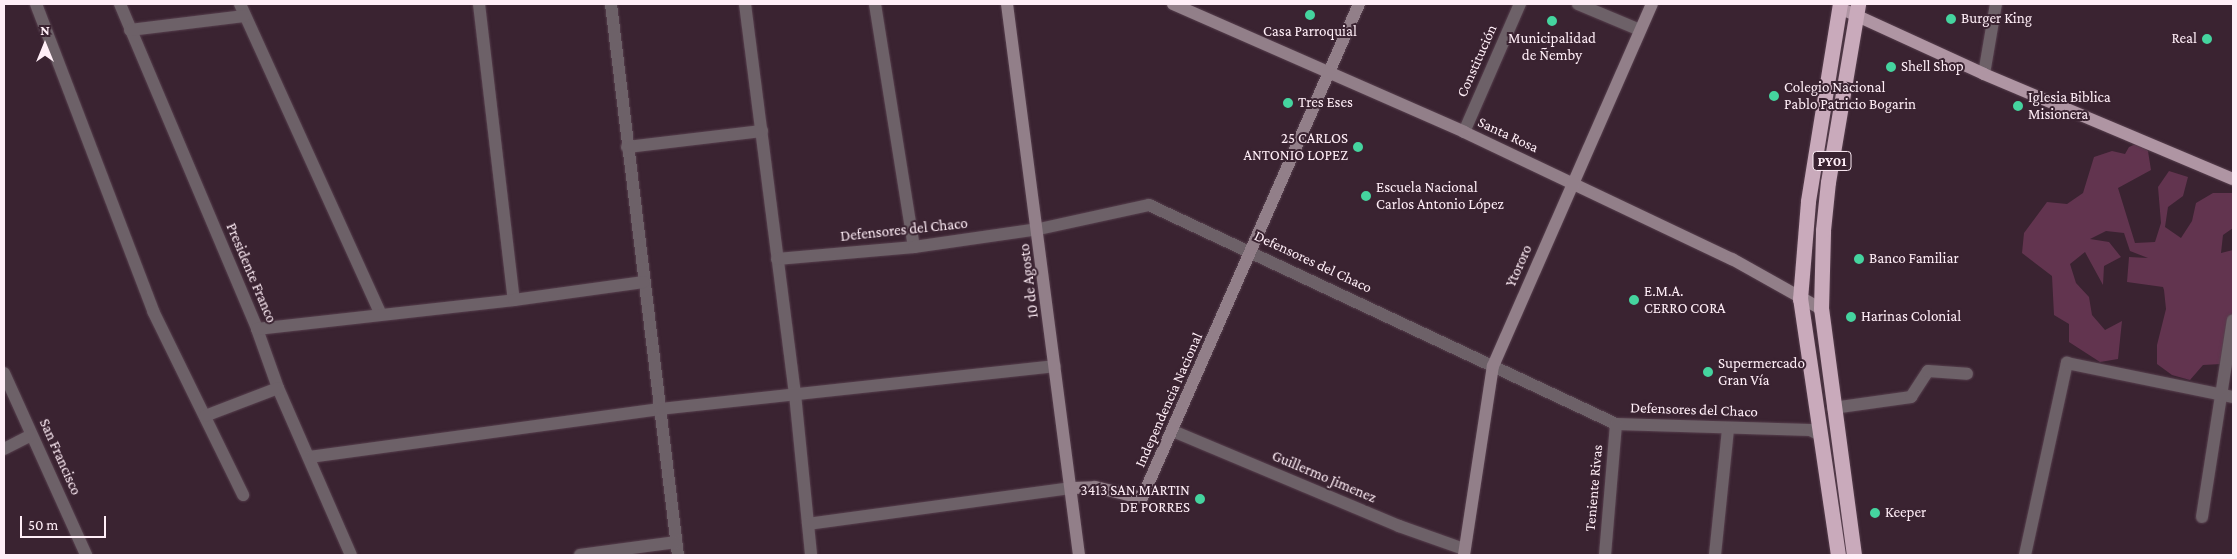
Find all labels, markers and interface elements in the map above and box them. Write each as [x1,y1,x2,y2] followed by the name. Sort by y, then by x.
[1304,9,1316,21] marker: Casa Parroquial
[1961,10,2032,28] place label: Burger King
[1945,13,1957,25] marker: Burger King
[1546,15,1558,27] marker: Municipalidad de Ñemby
[20,20,70,70] north arrow
[40,22,50,38] text: N
[1453,22,1501,100] street label: Constitución
[1263,23,1357,41] place label: Casa Parroquial
[1508,29,1596,64] place label: Municipalidad de Ñemby
[2171,30,2197,48] place label: Real
[2201,33,2213,45] marker: Real
[1901,58,1964,76] place label: Shell Shop
[1885,61,1897,73] marker: Shell Shop
[1784,78,1916,113] place label: Colegio Nacional Pablo Patricio Bogarin
[2028,88,2111,123] place label: Iglesia Biblica Misionera
[1768,90,1780,102] marker: Colegio Nacional Pablo Patricio Bogarin
[1298,94,1353,112] place label: Tres Eses
[1282,97,1294,109] marker: Tres Eses
[2012,100,2024,112] marker: Iglesia Biblica Misionera
[1475,113,1541,157] street label: Santa Rosa
[1243,129,1348,164] place label: 25 CARLOS ANTONIO LOPEZ
[1352,141,1364,153] marker: 25 CARLOS ANTONIO LOPEZ
[1812,150,1852,172] road number: PY01
[1376,178,1504,213] place label: Escuela Nacional Carlos Antonio López
[1360,190,1372,202] marker: Escuela Nacional Carlos Antonio López
[839,214,969,246] street label: Defensores del Chaco
[222,220,280,326] street label: Presidente Franco
[1251,227,1375,297] street label: Defensores del Chaco
[1502,242,1536,290] street label: Ytororo
[1016,243,1042,319] street label: 10 de Agosto
[1869,250,1959,268] place label: Banco Familiar
[1853,253,1865,265] marker: Banco Familiar
[1644,282,1726,317] place label: E.M.A. CERRO CORA
[1628,294,1640,306] marker: E.M.A. CERRO CORA
[1861,308,1961,326] place label: Harinas Colonial
[1845,311,1857,323] marker: Harinas Colonial
[1131,330,1207,470] street label: Independencia Nacional
[1718,354,1805,389] place label: Supermercado Gran Vía
[1702,366,1714,378] marker: Supermercado Gran Vía
[1630,399,1758,421] street label: Defensores del Chaco
[35,416,85,498] street label: San Francisco
[1581,444,1607,532] street label: Teniente Rivas
[1269,447,1379,507] street label: Guillermo Jimenez
[1081,481,1190,516] place label: 3413 SAN MARTIN DE PORRES
[1194,493,1206,505] marker: 3413 SAN MARTIN DE PORRES
[1885,504,1926,522] place label: Keeper
[22,506,109,538] scale bar
[1869,507,1881,519] marker: Keeper
[28,517,58,533] text: 50 m

